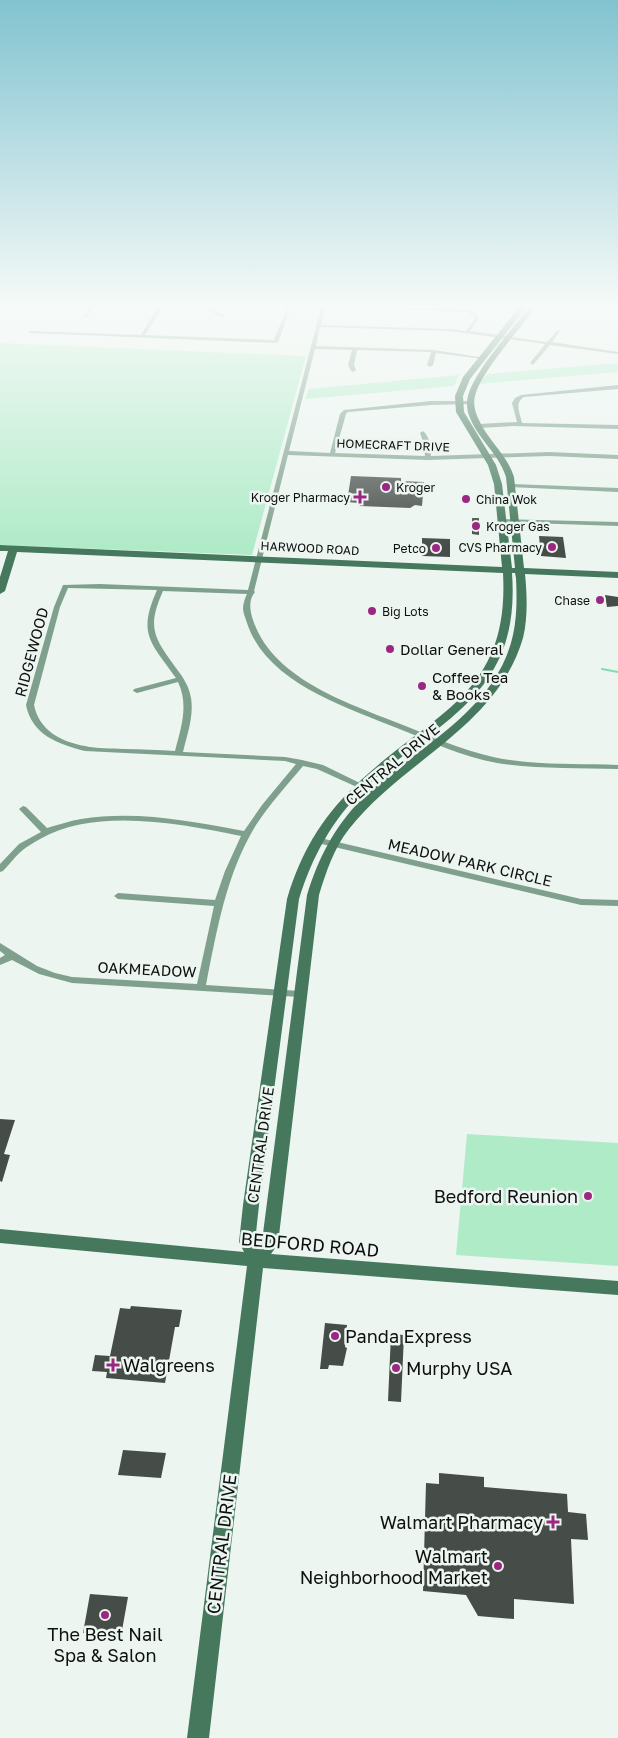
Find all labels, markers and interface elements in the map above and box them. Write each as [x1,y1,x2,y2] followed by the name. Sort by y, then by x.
[336,436,450,454] street label: HOMECRAFT DRIVE
[396,480,435,495] place label: Kroger
[380,481,392,493] marker: Kroger
[251,490,350,505] place label: Kroger Pharmacy
[354,491,366,503] marker: Kroger Pharmacy
[476,492,537,507] place label: China Wok
[460,493,472,505] marker: China Wok
[486,519,550,534] place label: Kroger Gas
[470,520,482,532] marker: Kroger Gas
[260,538,360,558] street label: HARWOOD ROAD
[458,540,542,555] place label: CVS Pharmacy
[393,541,426,556] place label: Petco
[546,541,558,553] marker: CVS Pharmacy
[430,542,442,554] marker: Petco
[554,593,590,608] place label: Chase
[594,594,606,606] marker: Chase
[382,604,429,619] place label: Big Lots
[10,605,52,699] street label: RIDGEWOOD
[366,605,378,617] marker: Big Lots
[400,640,504,658] place label: Dollar General
[384,643,396,655] marker: Dollar General
[432,668,508,703] place label: Coffee Tea & Books
[416,680,428,692] marker: Coffee Tea & Books
[341,719,443,809] street label: CENTRAL DRIVE
[386,834,554,890] street label: MEADOW PARK CIRCLE
[97,957,197,981] street label: OAKMEADOW
[243,1086,277,1204] street label: CENTRAL DRIVE
[434,1185,578,1207] place label: Bedford Reunion
[582,1190,594,1202] marker: Bedford Reunion
[240,1227,380,1261] street label: BEDFORD ROAD
[345,1325,472,1347] place label: Panda Express
[329,1330,341,1342] marker: Panda Express
[123,1354,215,1376] place label: Walgreens
[406,1357,512,1379] place label: Murphy USA
[107,1359,119,1371] marker: Walgreens
[390,1362,402,1374] marker: Murphy USA
[202,1473,240,1615] street label: CENTRAL DRIVE
[380,1511,543,1533] place label: Walmart Pharmacy
[547,1516,559,1528] marker: Walmart Pharmacy
[300,1545,488,1588] place label: Walmart Neighborhood Market
[492,1560,504,1572] marker: Walmart Neighborhood Market
[99,1609,111,1621] marker: The Best Nail Spa & Salon
[47,1623,163,1666] place label: The Best Nail Spa & Salon

